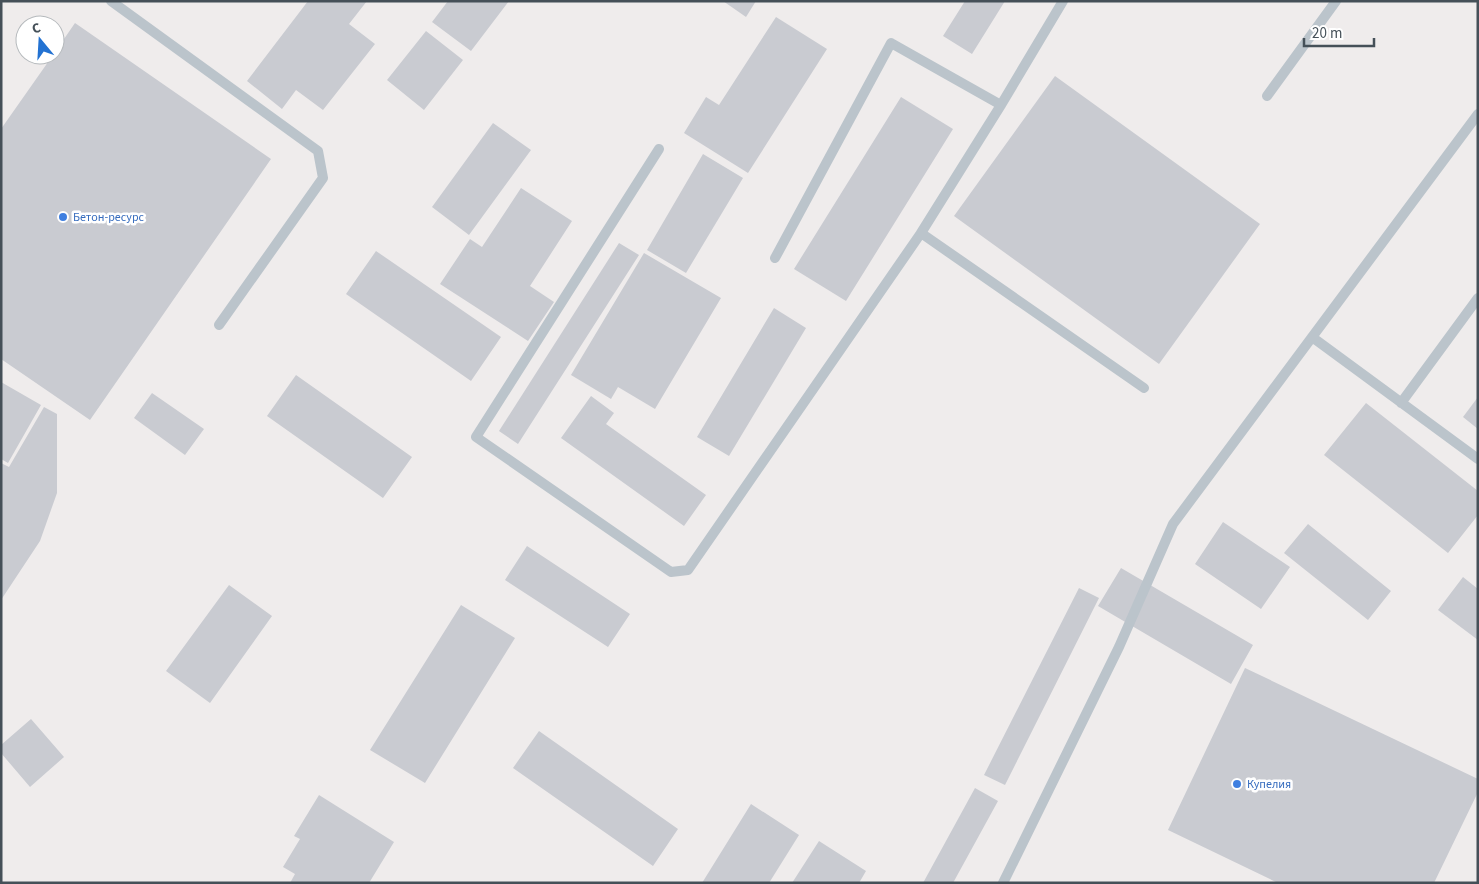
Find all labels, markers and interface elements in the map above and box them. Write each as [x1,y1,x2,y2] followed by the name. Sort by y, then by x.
[15,15,65,65] north arrow
[1304,15,1374,47] scale bar
[29,18,43,39] text: С
[1312,23,1342,44] text: 20 m
[73,209,145,226] place label: Бетон-ресурс
[57,211,69,223] marker: Бетон-ресурс
[1247,776,1291,793] place label: Купелия
[1231,778,1243,790] marker: Купелия

